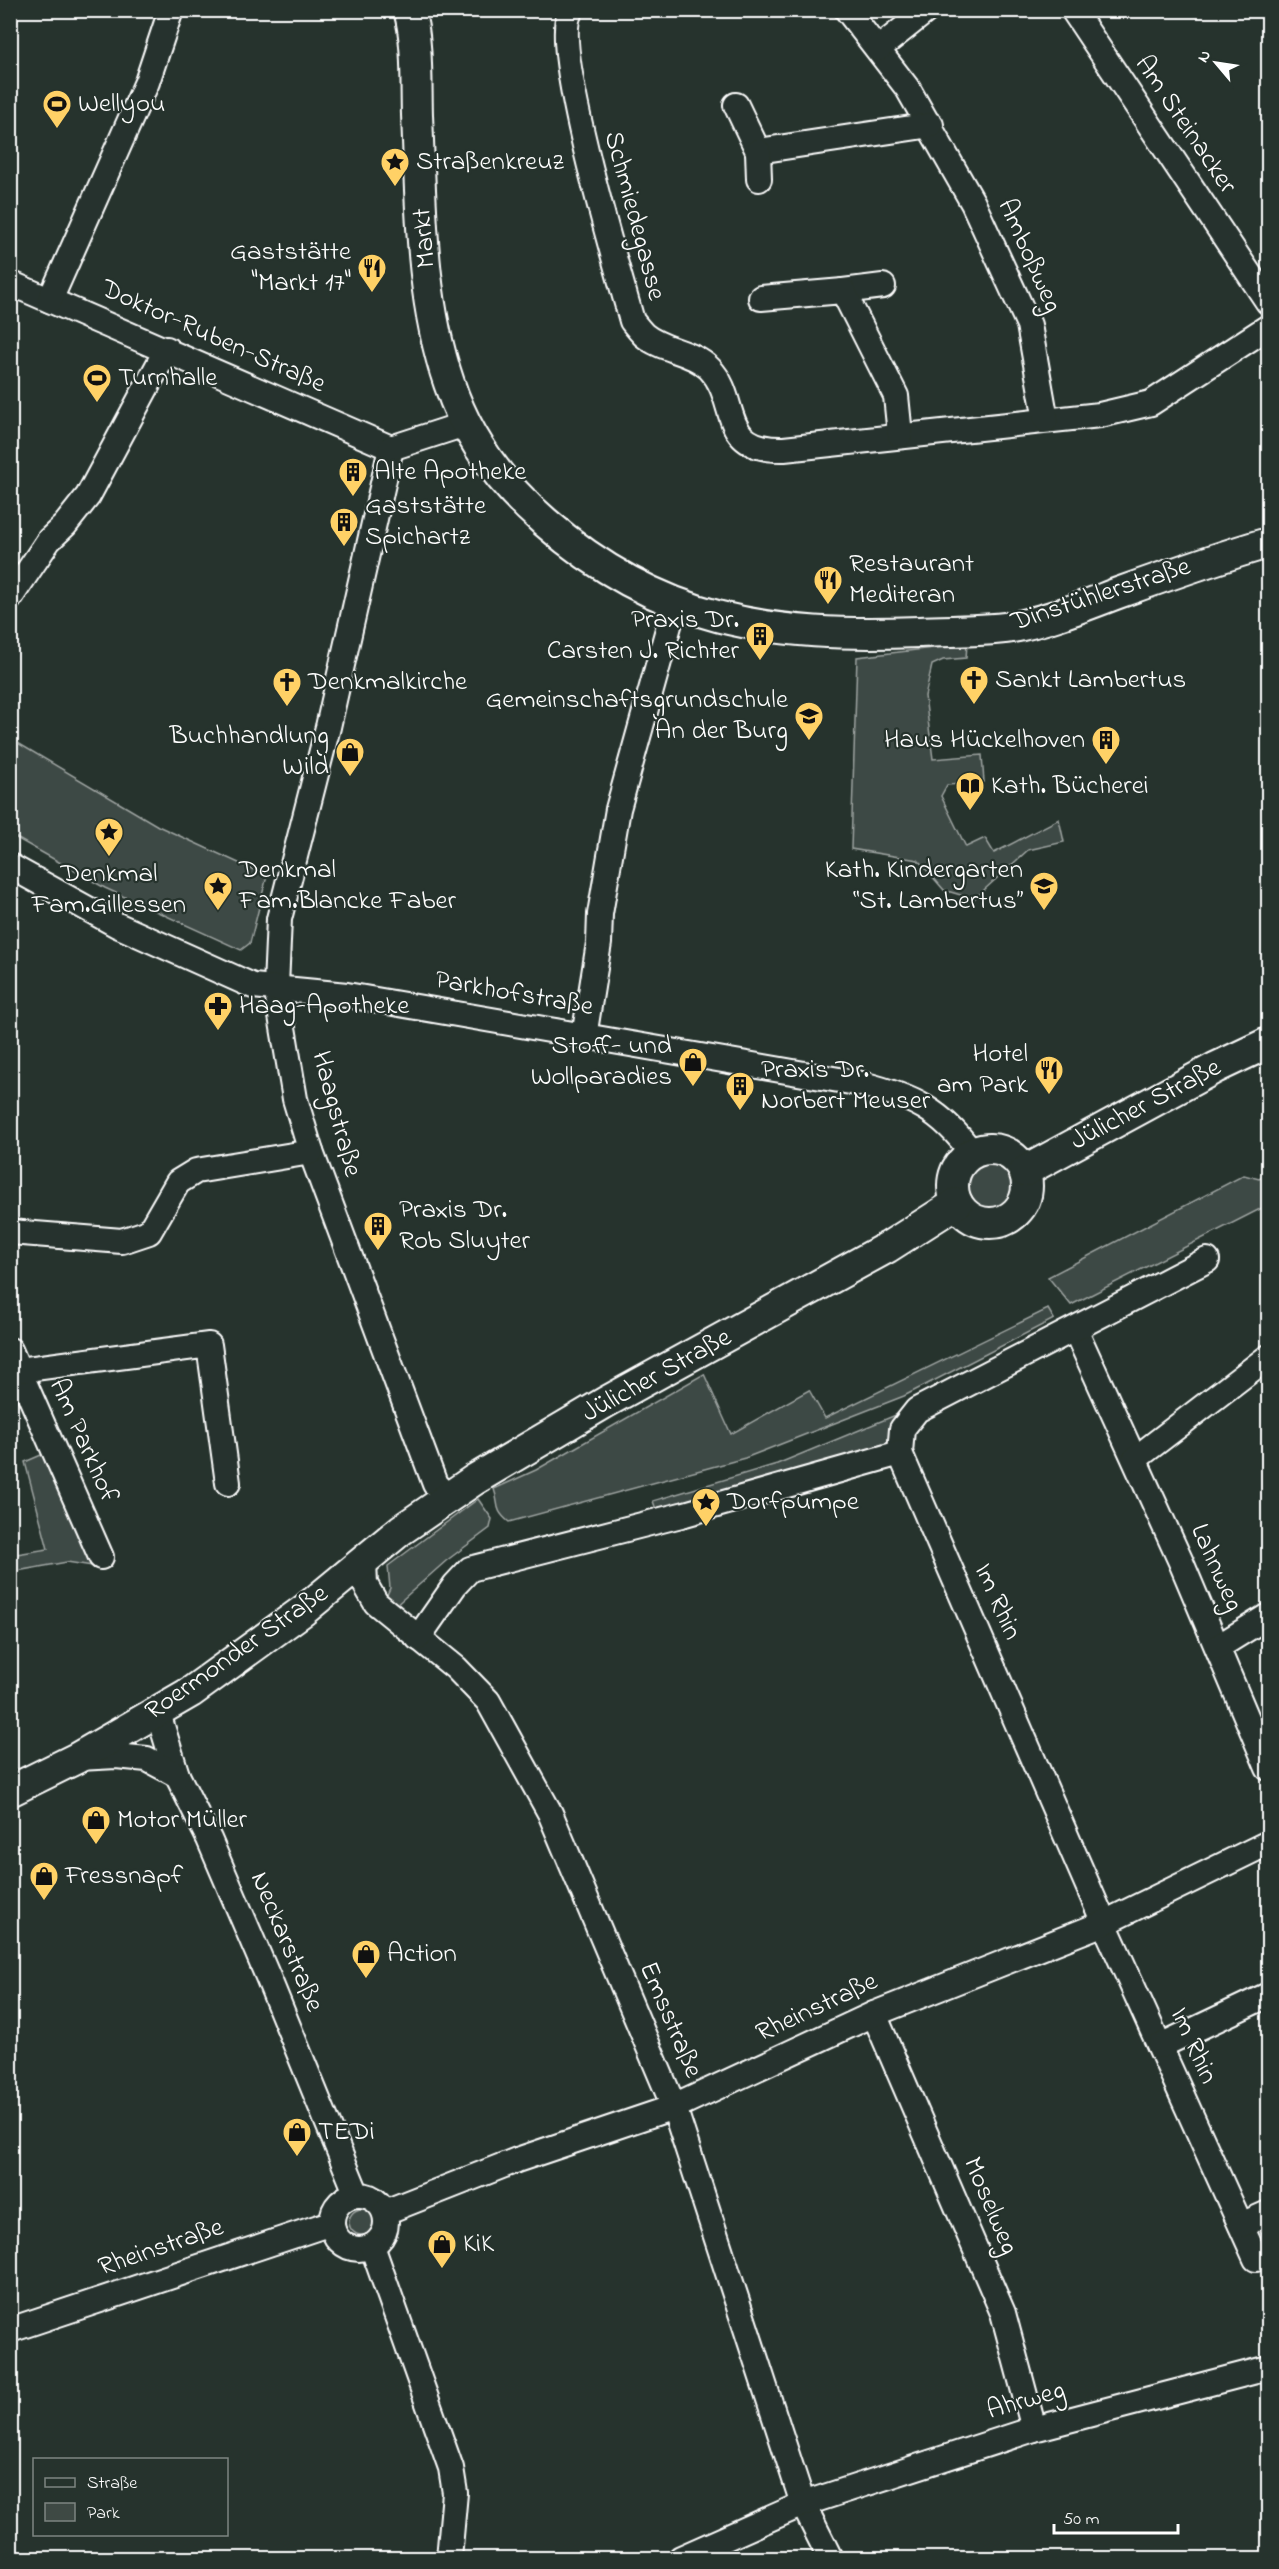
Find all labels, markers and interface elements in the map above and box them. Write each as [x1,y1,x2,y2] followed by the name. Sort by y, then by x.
[1186,33,1246,93] north arrow
[1192,46,1218,67] text: N
[1124,48,1246,203] street label: Am Steinacker
[78,85,165,124] place label: Wellyou
[41,88,73,130] sports icon: Wellyou
[593,127,676,306] street label: Schmiedegasse
[416,143,565,182] place label: Straßenkreuz
[379,146,411,188] place icon: Straßenkreuz
[987,193,1071,319] street label: Amboßweg
[403,206,447,270] street label: Markt
[230,233,352,303] place label: Gaststätte "Markt 17"
[356,252,388,294] restaurant icon: Gaststätte "Markt 17"
[94,270,332,404] street label: Doktor-Ruben-Straße
[118,359,218,398] place label: Turnhalle
[81,362,113,404] sports icon: Turnhalle
[374,453,527,492] place label: Alte Apotheke
[337,456,369,498] building icon: Alte Apotheke
[365,487,487,557] place label: Gaststätte Spichartz
[328,506,360,548] building icon: Gaststätte Spichartz
[849,545,974,615] place label: Restaurant Mediteran
[1006,547,1196,643] street label: Dinstühlerstraße
[812,564,844,606] restaurant icon: Restaurant Mediteran
[547,601,740,671] place label: Praxis Dr. Carsten J. Richter
[744,620,776,662] building icon: Praxis Dr. Carsten J. Richter
[995,661,1186,700] place label: Sankt Lambertus
[307,663,468,702] place label: Denkmalkirche
[958,664,990,706] church icon: Sankt Lambertus
[271,666,303,708] church icon: Denkmalkirche
[485,681,789,751] place label: Gemeinschaftsgrundschule An der Burg
[793,700,825,742] school or university icon: Gemeinschaftsgrundschule An der Burg
[168,717,329,787] place label: Buchhandlung Wild
[884,721,1085,760] place label: Haus Hückelhoven
[1090,724,1122,766] building icon: Haus Hückelhoven
[334,736,366,778] shop icon: Buchhandlung Wild
[991,767,1149,806] place label: Kath. Bücherei
[954,770,986,812] library icon: Kath. Bücherei
[93,816,125,858] place icon: Denkmal Fam.Gillessen
[238,851,457,921] place label: Denkmal Fam.Blancke Faber
[825,851,1024,921] place label: Kath. Kindergarten “St. Lambertus”
[31,855,186,925] place label: Denkmal Fam.Gillessen
[202,870,234,912] place icon: Denkmal Fam.Blancke Faber
[1028,870,1060,912] school or university icon: Kath. Kindergarten “St. Lambertus”
[432,961,597,1027] street label: Parkhofstraße
[239,987,410,1026] place label: Haag-Apotheke
[202,990,234,1032] pharmacy icon: Haag-Apotheke
[531,1027,672,1097] place label: Stoff- und Wollparadies
[937,1035,1028,1105] place label: Hotel am Park
[677,1046,709,1088] shop icon: Stoff- und Wollparadies
[300,1047,372,1182] street label: Haagstraße
[1064,1049,1229,1161] street label: Jülicher Straße
[761,1051,931,1121] place label: Praxis Dr. Norbert Meuser
[1033,1054,1065,1096] restaurant icon: Hotel am Park
[724,1070,756,1112] building icon: Praxis Dr. Norbert Meuser
[399,1191,531,1261] place label: Praxis Dr. Rob Sluyter
[362,1210,394,1252] building icon: Praxis Dr. Rob Sluyter
[575,1318,740,1433] street label: Jülicher Straße
[38,1373,128,1510] street label: Am Parkhof
[726,1483,860,1522] place label: Dorfpumpe
[690,1486,722,1528] place icon: Dorfpumpe
[1179,1518,1253,1618] street label: Lahnweg
[963,1558,1031,1646] street label: Im Rhin
[137,1575,337,1731] street label: Roermonder Straße
[117,1801,248,1840] place label: Motor Müller
[80,1804,112,1846] shop icon: Motor Müller
[64,1857,184,1896] place label: Fressnapf
[28,1860,60,1902] shop icon: Fressnapf
[239,1866,333,2019] street label: Neckarstraße
[387,1935,457,1974] place label: Action
[350,1938,382,1980] shop icon: Action
[628,1956,712,2085] street label: Emsstraße
[750,1962,885,2053] street label: Rheinstraße
[1159,2002,1227,2090] street label: Im Rhin
[318,2113,375,2152] place label: TEDi
[281,2116,313,2158] shop icon: TEDi
[952,2151,1028,2261] street label: Moselweg
[93,2208,230,2288] street label: Rheinstraße
[463,2225,495,2264] place label: KiK
[426,2228,458,2270] shop icon: KiK
[982,2371,1070,2431] street label: Ahrweg
[33,2458,228,2536] legend
[87,2471,138,2497] text: Straße
[1054,2497,1178,2535] scale bar
[87,2501,120,2527] text: Park
[1063,2507,1100,2533] text: 50 m

